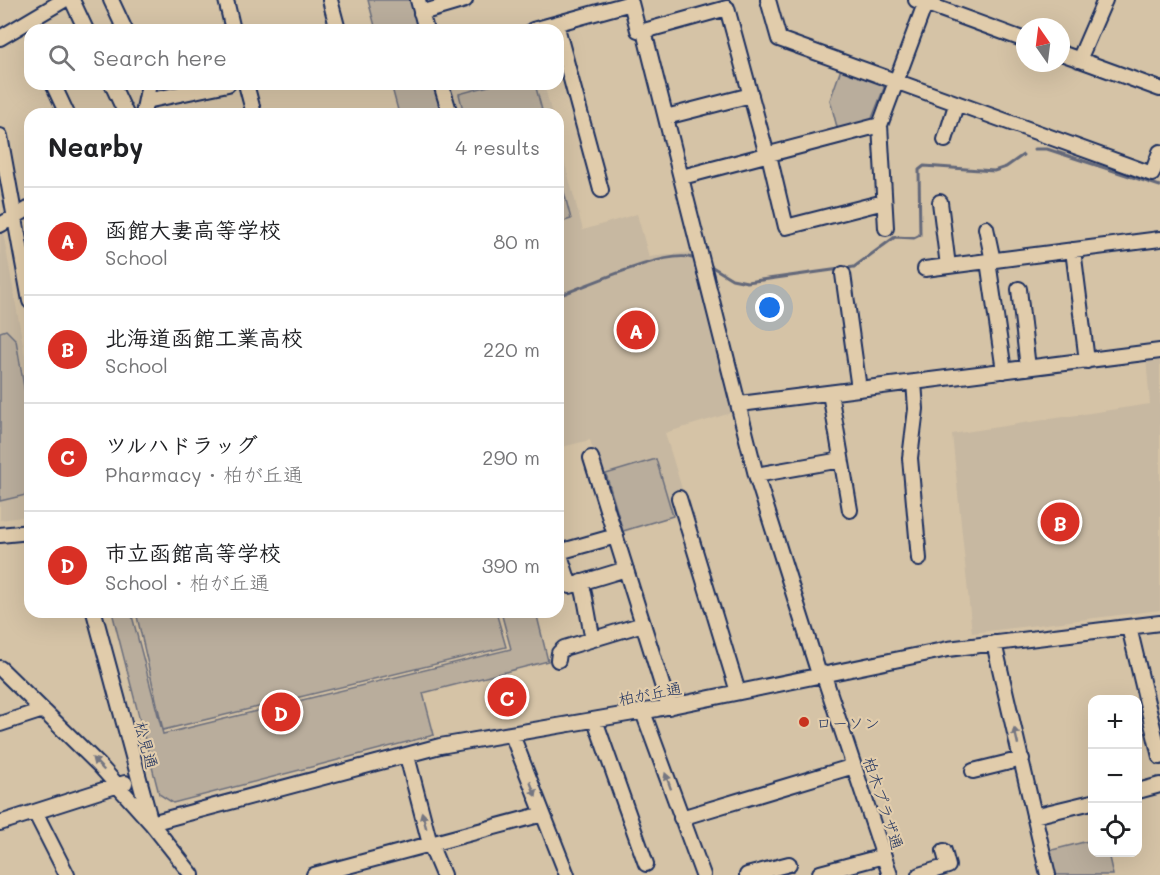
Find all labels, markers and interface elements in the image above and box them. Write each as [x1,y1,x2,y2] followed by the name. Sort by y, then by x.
[1016,18,1070,72] north arrow
[24,24,564,90] search box
[45,41,78,74] icon: search
[93,43,227,72] text: Search here
[48,130,143,164] text: Nearby
[455,134,540,160] text: 4 results
[105,215,281,244] text: 函館大妻高等学校
[61,228,74,254] text: A
[493,228,540,254] text: 80 m
[105,244,168,270] text: School
[755,293,784,322] your location
[616,308,656,352] pin: A
[105,323,303,352] text: 北海道函館工業高校
[61,336,74,362] text: B
[483,336,540,362] text: 220 m
[105,352,168,378] text: School
[105,430,258,459] text: ツルハドラッグ
[60,444,75,470] text: C
[482,444,540,470] text: 290 m
[105,461,303,487] text: Pharmacy · 柏が丘通
[1040,500,1080,544] pin: B
[105,538,281,567] text: 市立函館高等学校
[60,552,75,578] text: D
[482,552,540,578] text: 390 m
[105,569,270,595] text: School · 柏が丘通
[488,674,526,720] pin: C
[617,677,683,709] street label: 柏が丘通
[262,690,300,734] pin: D
[1088,695,1142,857] map controls
[1088,695,1142,749] button: +
[816,712,880,733] place label: ローソン
[797,715,811,729] marker: ローソン
[131,719,163,771] street label: 松見通
[1011,726,1020,745] one-way arrow
[1088,749,1142,803] button: −
[859,754,909,852] street label: 柏木プラザ通
[91,756,105,771] one-way arrow
[662,772,672,790] one-way arrow
[529,780,539,798] one-way arrow
[1088,803,1142,857] button: locate
[418,811,428,829] one-way arrow

